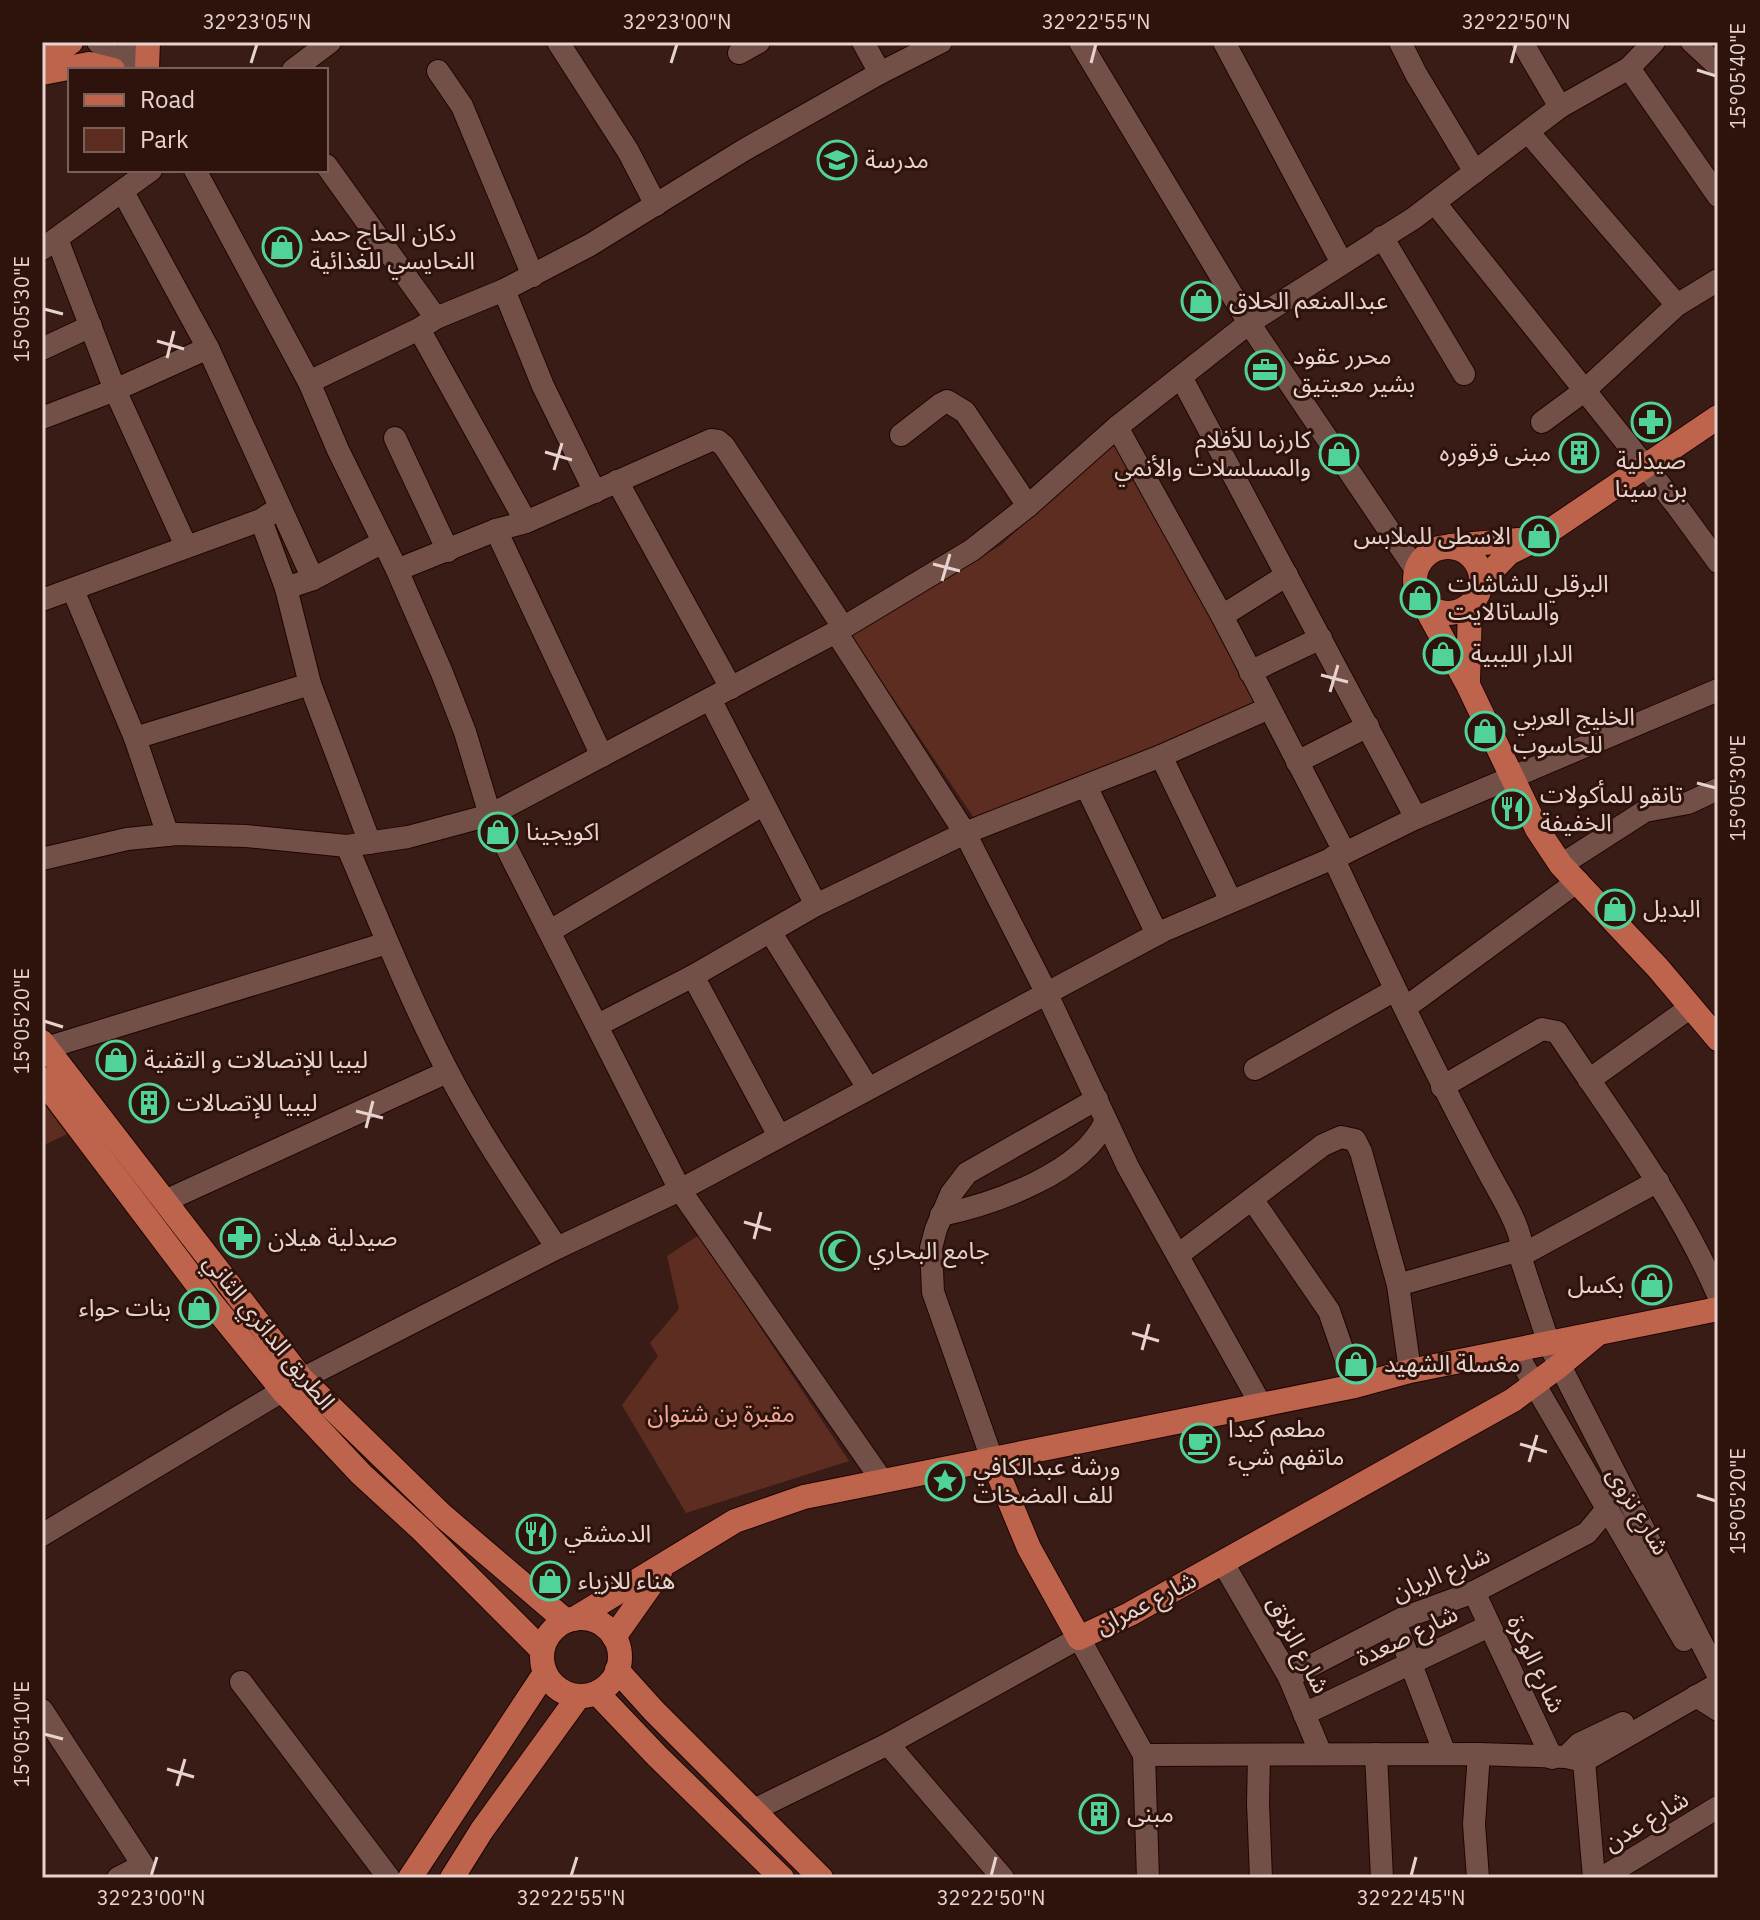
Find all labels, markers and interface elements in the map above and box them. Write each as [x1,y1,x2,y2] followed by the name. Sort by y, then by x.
[203,8,311,35] text: 32°23'05"N
[623,8,731,35] text: 32°23'00"N
[1042,8,1150,35] text: 32°22'55"N
[1462,8,1570,35] text: 32°22'50"N
[1724,23,1751,129] text: 15°05'40"E
[68,68,328,172] legend
[140,83,195,115] text: Road
[140,123,189,155] text: Park
[816,139,858,181] school or university icon: مدرسة
[865,143,929,175] place label: مدرسة
[310,216,475,280] place label: دكان الحاج حمد النحايسي للغذائية
[261,226,303,268] shop icon: دكان الحاج حمد النحايسي للغذائية
[8,256,35,362] text: 15°05'30"E
[1180,280,1222,322] shop icon: عبدالمنعم الحلاق
[1229,284,1388,318] place label: عبدالمنعم الحلاق
[1293,339,1415,399] place label: محرر عقود بشير معيتيق
[1244,349,1286,391] office icon: محرر عقود بشير معيتيق
[1630,401,1672,443] pharmacy icon: صيدلية بن سينا
[1114,423,1312,487] place label: كارزما للأفلام والمسلسلات والأنمي
[1558,432,1600,474] building icon: مبنى قرقوره
[1318,433,1360,475] shop icon: كارزما للأفلام والمسلسلات والأنمي
[1439,436,1551,468] place label: مبنى قرقوره
[1615,444,1687,504] place label: صيدلية بن سينا
[1518,515,1560,557] shop icon: الاسطى للملابس
[1354,519,1511,551] place label: الاسطى للملابس
[1448,567,1609,627] place label: البرقلي للشاشات والساتالايت
[1399,577,1441,619] shop icon: البرقلي للشاشات والساتالايت
[1422,633,1464,675] shop icon: الدار الليبية
[1471,637,1573,669] place label: الدار الليبية
[1513,700,1635,760] place label: الخليج العربي للحاسوب
[1464,710,1506,752] shop icon: الخليج العربي للحاسوب
[1724,735,1751,841] text: 15°05'30"E
[1540,778,1683,838] place label: تانقو للمأكولات الخفيفة
[1491,788,1533,830] restaurant icon: تانقو للمأكولات الخفيفة
[477,811,519,853] shop icon: اكويجينا
[526,815,600,847] place label: اكويجينا
[1594,888,1636,930] shop icon: البديل
[1643,892,1701,924] place label: البديل
[8,968,35,1074] text: 15°05'20"E
[95,1039,137,1081] shop icon: ليبيا للإتصالات و التقنية
[144,1043,368,1076] place label: ليبيا للإتصالات و التقنية
[128,1082,170,1124] building icon: ليبيا للإتصالات
[177,1086,317,1119] place label: ليبيا للإتصالات
[219,1217,261,1259] pharmacy icon: صيدلية هيلان
[268,1221,397,1253] place label: صيدلية هيلان
[819,1230,861,1272] mosque icon: جامع البحاري
[868,1234,990,1270] place label: جامع البحاري
[194,1247,343,1418] street label: الطريق الدائري الثاني
[1631,1264,1673,1306] shop icon: بكسل
[1567,1268,1624,1300] place label: بكسل
[178,1287,220,1329] shop icon: بنات حواء
[79,1291,171,1323] place label: بنات حواء
[1335,1343,1377,1385] shop icon: مغسلة الشهيد
[1384,1347,1520,1379] place label: مغسلة الشهيد
[647,1397,795,1429] park label: مقبرة بن شتوان
[1228,1412,1344,1476] place label: مطعم كبدا ماتفهم شيء
[1179,1422,1221,1464] cafe icon: مطعم كبدا ماتفهم شيء
[1724,1448,1751,1554] text: 15°05'20"E
[973,1450,1121,1510] place label: ورشة عبدالكافي للف المضخات
[924,1460,966,1502] place icon: ورشة عبدالكافي للف المضخات
[1598,1461,1678,1561] street label: شارع نزوى
[515,1513,557,1555] restaurant icon: الدمشقي
[564,1517,651,1553] place label: الدمشقي
[1387,1538,1495,1610] street label: شارع الريان
[529,1560,571,1602] shop icon: هناء للازياء
[1090,1563,1202,1643] street label: شارع عمران
[578,1564,675,1596] place label: هناء للازياء
[1258,1590,1338,1700] street label: شارع الزلاق
[1351,1597,1463,1675] street label: شارع صعدة
[1499,1610,1573,1718] street label: شارع الوكرة
[8,1681,35,1787] text: 15°05'10"E
[1597,1782,1695,1860] street label: شارع عدن
[1078,1793,1120,1835] building icon: مبنى
[1127,1797,1174,1829] place label: مبنى
[97,1884,205,1911] text: 32°23'00"N
[517,1884,625,1911] text: 32°22'55"N
[937,1884,1045,1911] text: 32°22'50"N
[1357,1884,1465,1911] text: 32°22'45"N

